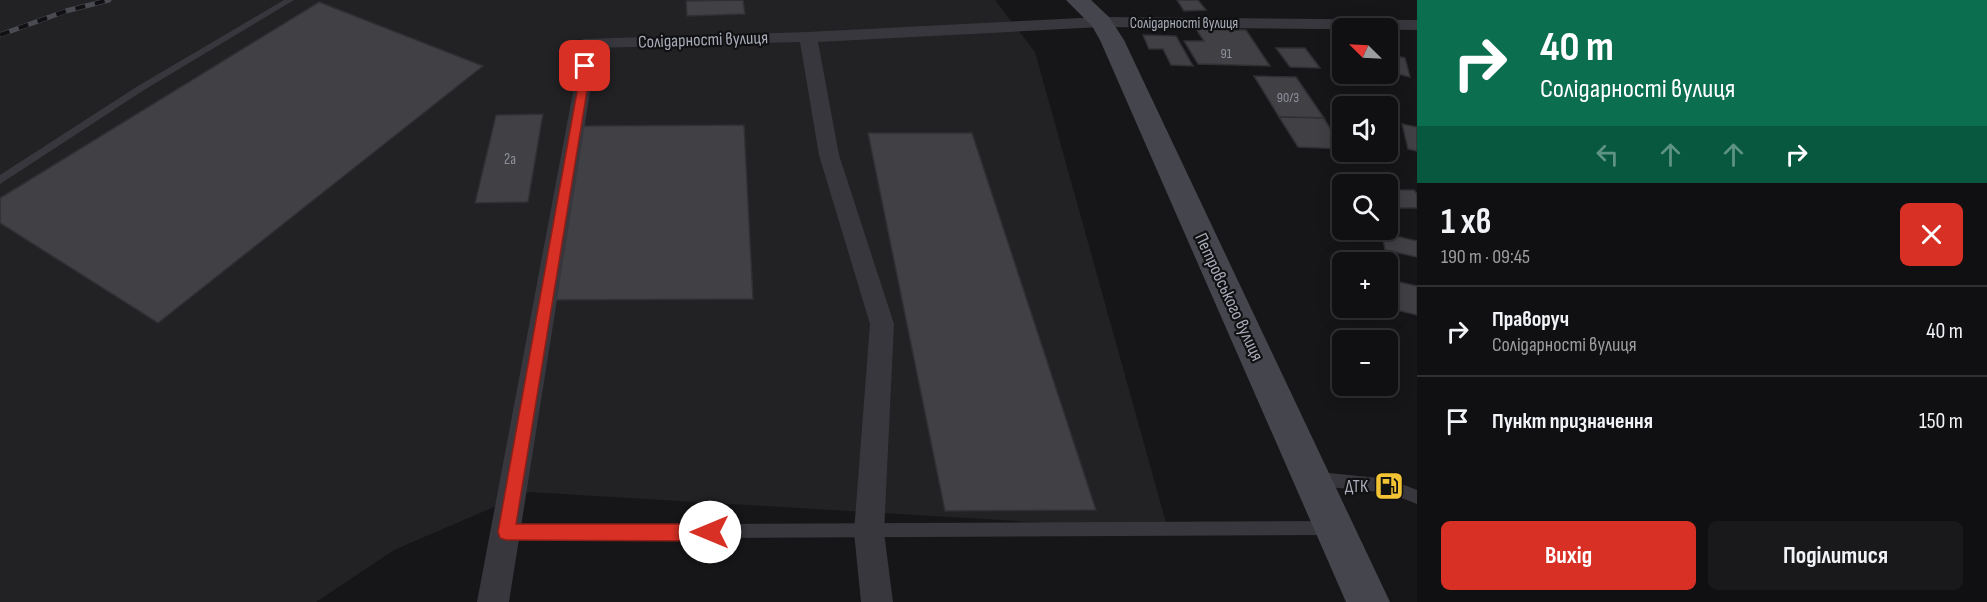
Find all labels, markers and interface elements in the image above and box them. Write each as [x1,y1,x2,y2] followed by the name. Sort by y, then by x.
[1130,14,1238,33] street label: Солідарності вулиця
[1332,18,1398,84] north arrow
[1332,18,1398,396] map controls
[1540,22,1614,73] text: 40 m
[1441,24,1519,102] icon: right
[638,27,768,53] street label: Солідарності вулиця
[559,40,610,91] pin
[1220,45,1232,62] house number: 91
[568,49,601,82] icon: arrive
[1540,73,1735,105] text: Солідарності вулиця
[1277,89,1299,106] house number: 90/3
[1332,96,1398,162] button: sound
[1591,138,1624,171] icon: left
[1654,138,1687,171] icon: ahead
[1717,138,1750,171] icon: ahead
[1780,138,1813,171] icon: right
[504,150,516,169] house number: 2а
[1332,174,1398,240] button: search
[1441,201,1491,244] text: 1 хв
[1900,203,1963,266] button: close
[1190,230,1268,364] street label: Петровського вулиця
[1441,245,1530,269] text: 190 m · 09:45
[1332,252,1398,318] button: +
[1492,306,1569,333] text: Праворуч
[1441,315,1474,348] icon: right
[1926,318,1963,345] text: 40 m
[1332,330,1398,396] button: −
[1492,333,1637,357] text: Солідарності вулиця
[1441,405,1474,438] icon: arrive
[1492,408,1653,435] text: Пункт призначення
[1919,408,1963,435] text: 150 m
[1373,470,1405,502] fuel station icon: ДТК
[1345,476,1369,497] place label: ДТК
[678,500,742,564] position arrow
[1441,521,1696,590] button: Вихід
[1708,521,1963,590] button: Поділитися

